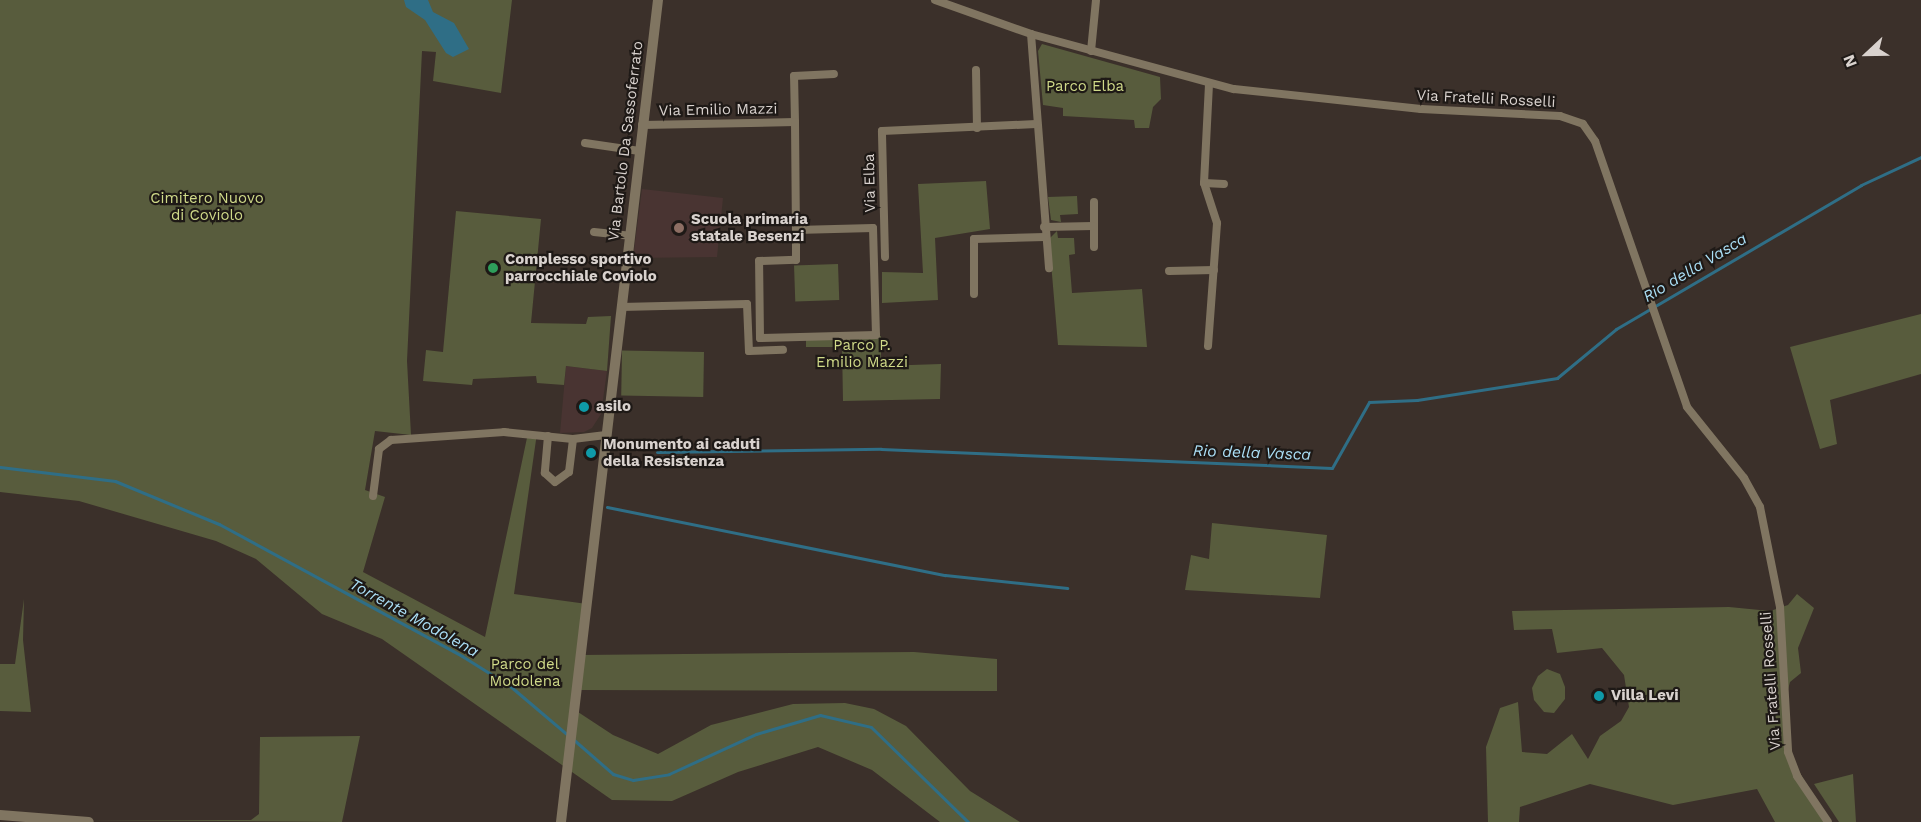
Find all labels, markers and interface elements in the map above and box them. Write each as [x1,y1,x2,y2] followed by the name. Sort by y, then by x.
[1837,24,1897,84] north arrow
[605,40,647,242] street label: Via Bartolo Da Sassoferrato
[1839,52,1861,70] text: N
[1046,78,1124,96] park label: Parco Elba
[1416,86,1556,112] street label: Via Fratelli Rosselli
[658,100,778,120] street label: Via Emilio Mazzi
[860,153,880,213] street label: Via Elba
[150,189,264,224] park label: Cimitero Nuovo di Coviolo
[691,210,808,245] place label: Scuola primaria statale Besenzi
[672,221,686,235] marker: Scuola primaria statale Besenzi
[1639,229,1751,307] water label: Rio della Vasca
[505,250,657,285] place label: Complesso sportivo parrocchiale Coviolo
[486,261,500,275] marker: Complesso sportivo parrocchiale Coviolo
[816,336,908,371] park label: Parco P. Emilio Mazzi
[596,398,631,416] place label: asilo
[577,400,591,414] marker: asilo
[603,435,760,470] place label: Monumento ai caduti della Resistenza
[1192,441,1312,465] water label: Rio della Vasca
[584,446,598,460] marker: Monumento ai caduti della Resistenza
[346,575,482,661] water label: Torrente Modolena
[1757,611,1785,751] street label: Via Fratelli Rosselli
[489,655,561,690] park label: Parco del Modolena
[1611,687,1679,705] place label: Villa Levi
[1592,689,1606,703] marker: Villa Levi

